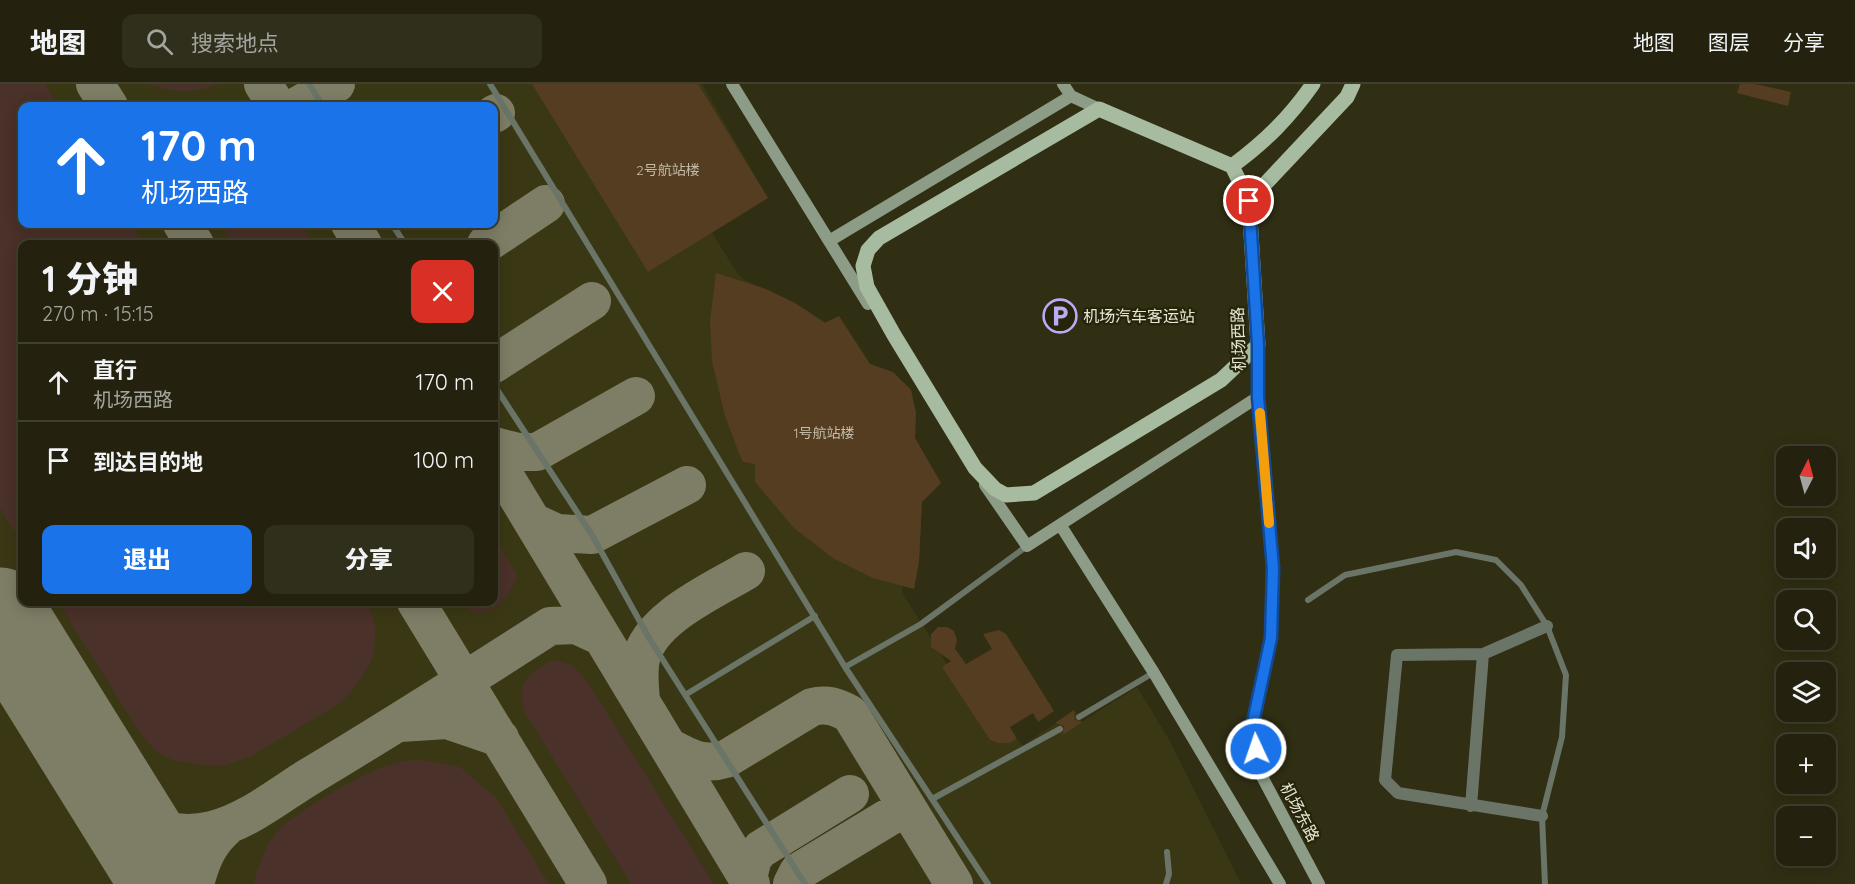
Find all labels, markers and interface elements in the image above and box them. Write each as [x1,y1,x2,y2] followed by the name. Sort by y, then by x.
[122,14,542,68] search box
[30,25,86,60] text: 地图
[143,25,176,58] icon: search
[191,29,279,57] text: 搜索地点
[1633,29,1675,55] text: 地图
[1708,29,1750,55] text: 图层
[1783,29,1825,55] text: 分享
[141,119,257,172] text: 170 m
[42,126,120,204] icon: ahead
[636,161,700,179] house number: 2号航站楼
[141,175,249,209] text: 机场西路
[1223,175,1274,226] pin
[1232,184,1265,217] icon: arrive
[42,256,138,301] text: 1 分钟
[411,260,474,323] button: close
[1042,298,1078,334] parking icon: 机场汽车客运站
[42,301,154,326] text: 270 m · 15:15
[1083,306,1195,326] place label: 机场汽车客运站
[1227,307,1249,371] street label: 机场西路
[93,356,137,384] text: 直行
[42,366,75,399] icon: ahead
[415,368,474,396] text: 170 m
[93,387,173,412] text: 机场西路
[793,424,855,442] house number: 1号航站楼
[42,444,75,477] icon: arrive
[414,446,474,474] text: 100 m
[1776,446,1836,506] north arrow
[1776,446,1836,866] map controls
[93,448,203,476] text: 到达目的地
[1776,518,1836,578] button: sound
[42,525,252,594] button: 退出
[264,525,474,594] button: 分享
[1776,590,1836,650] button: search
[1776,662,1836,722] button: layers
[1224,717,1288,781] position arrow
[1776,734,1836,794] button: +
[1276,779,1324,845] street label: 机场东路
[1776,806,1836,866] button: −

